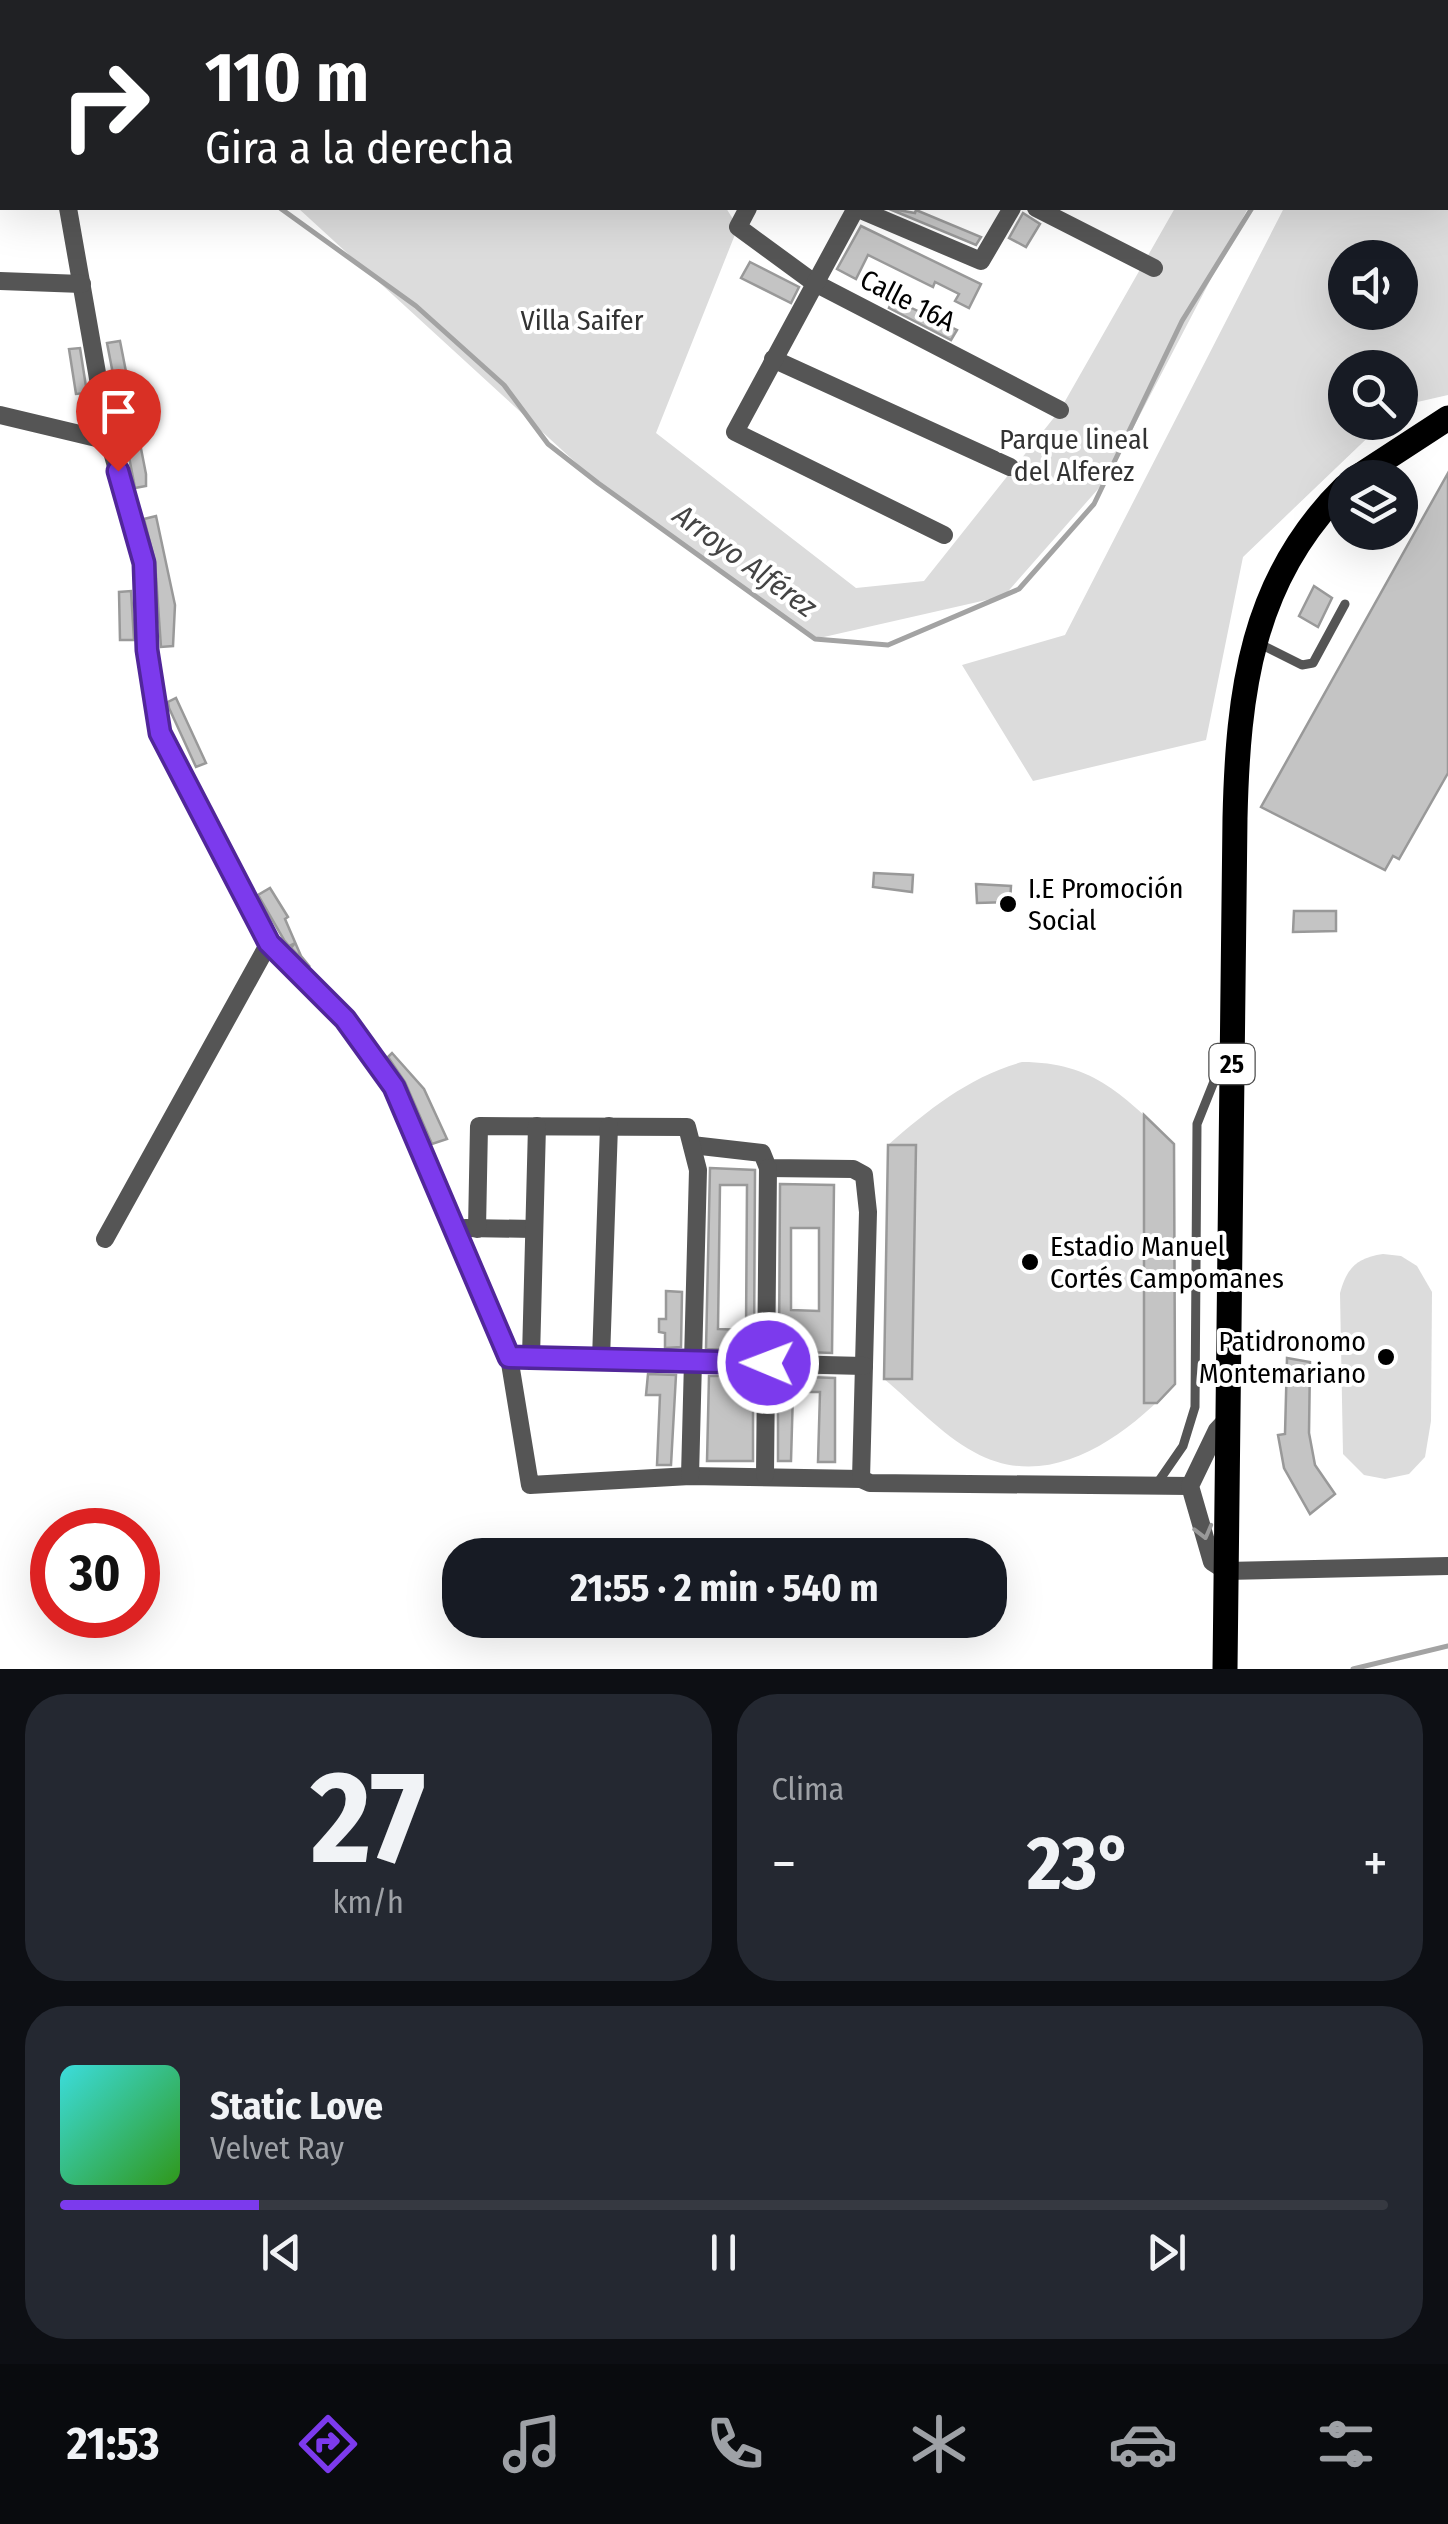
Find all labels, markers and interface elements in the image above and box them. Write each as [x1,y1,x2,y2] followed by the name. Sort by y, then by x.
[205,36,369,120] text: 110 m
[40,40,170,170] icon: right
[205,121,514,175] text: Gira a la derecha
[1328,240,1418,550] map controls
[1328,240,1418,330] button: sound
[855,263,961,338] street label: Calle 16A
[521,304,644,337] park label: Villa Saifer
[1328,350,1418,440] button: search
[76,369,161,472] pin
[91,384,146,439] icon: arrive
[999,423,1149,488] park label: Parque lineal del Alferez
[1328,460,1418,550] button: layers
[665,496,824,625] water label: Arroyo Alférez
[1028,872,1184,937] place label: I.E Promoción Social
[997,893,1019,915] marker: I.E Promoción Social
[1210,1044,1254,1084] road number: 25
[1050,1230,1284,1295] place label: Estadio Manuel Cortés Campomanes
[1019,1251,1041,1273] marker: Estadio Manuel Cortés Campomanes
[716,1311,820,1415] position arrow
[1199,1325,1366,1390] place label: Patidronomo Montemariano
[1375,1346,1397,1368] marker: Patidronomo Montemariano
[30,1508,160,1638] speed limit sign: 30
[1192,1523,1213,1540] one-way arrow
[570,1565,879,1611] text: 21:55 · 2 min · 540 m
[311,1740,426,1896] text: 27
[772,1770,844,1808] text: Clima
[1027,1819,1132,1909] text: 23°
[772,1831,796,1897] text: −
[1363,1831,1388,1897] text: +
[333,1883,404,1921] text: km/h
[210,2083,383,2129] text: Static Love
[210,2129,344,2167] text: Velvet Ray
[254,2225,309,2280] icon: previous
[696,2225,751,2280] icon: pause
[1139,2225,1194,2280] icon: next
[293,2409,363,2479] icon: directions
[497,2409,567,2479] icon: music
[700,2409,770,2479] icon: phone
[904,2409,974,2479] icon: climate
[1108,2409,1178,2479] icon: car
[1311,2409,1381,2479] icon: filters
[67,2417,160,2471] text: 21:53

